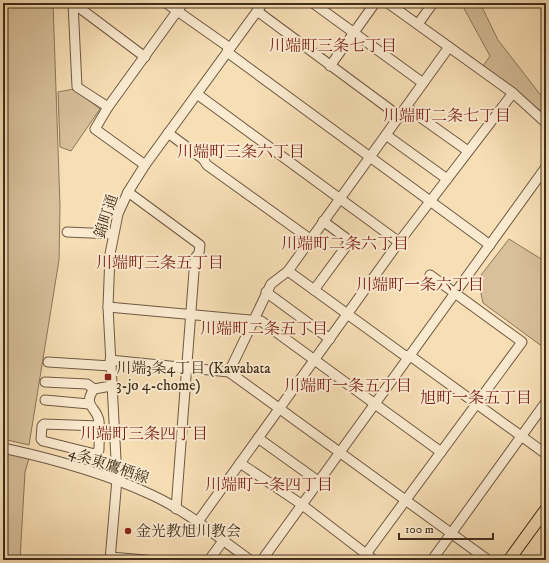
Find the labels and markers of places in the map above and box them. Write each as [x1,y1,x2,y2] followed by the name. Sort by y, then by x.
[116,359,271,395] place label: 川端3条4丁目 (Kawabata 3-jo 4-chome)
[103,372,113,382] marker: 川端3条4丁目 (Kawabata 3-jo 4-chome)
[136,522,241,541] place label: 金光教旭川教会
[123,526,133,536] marker: 金光教旭川教会

